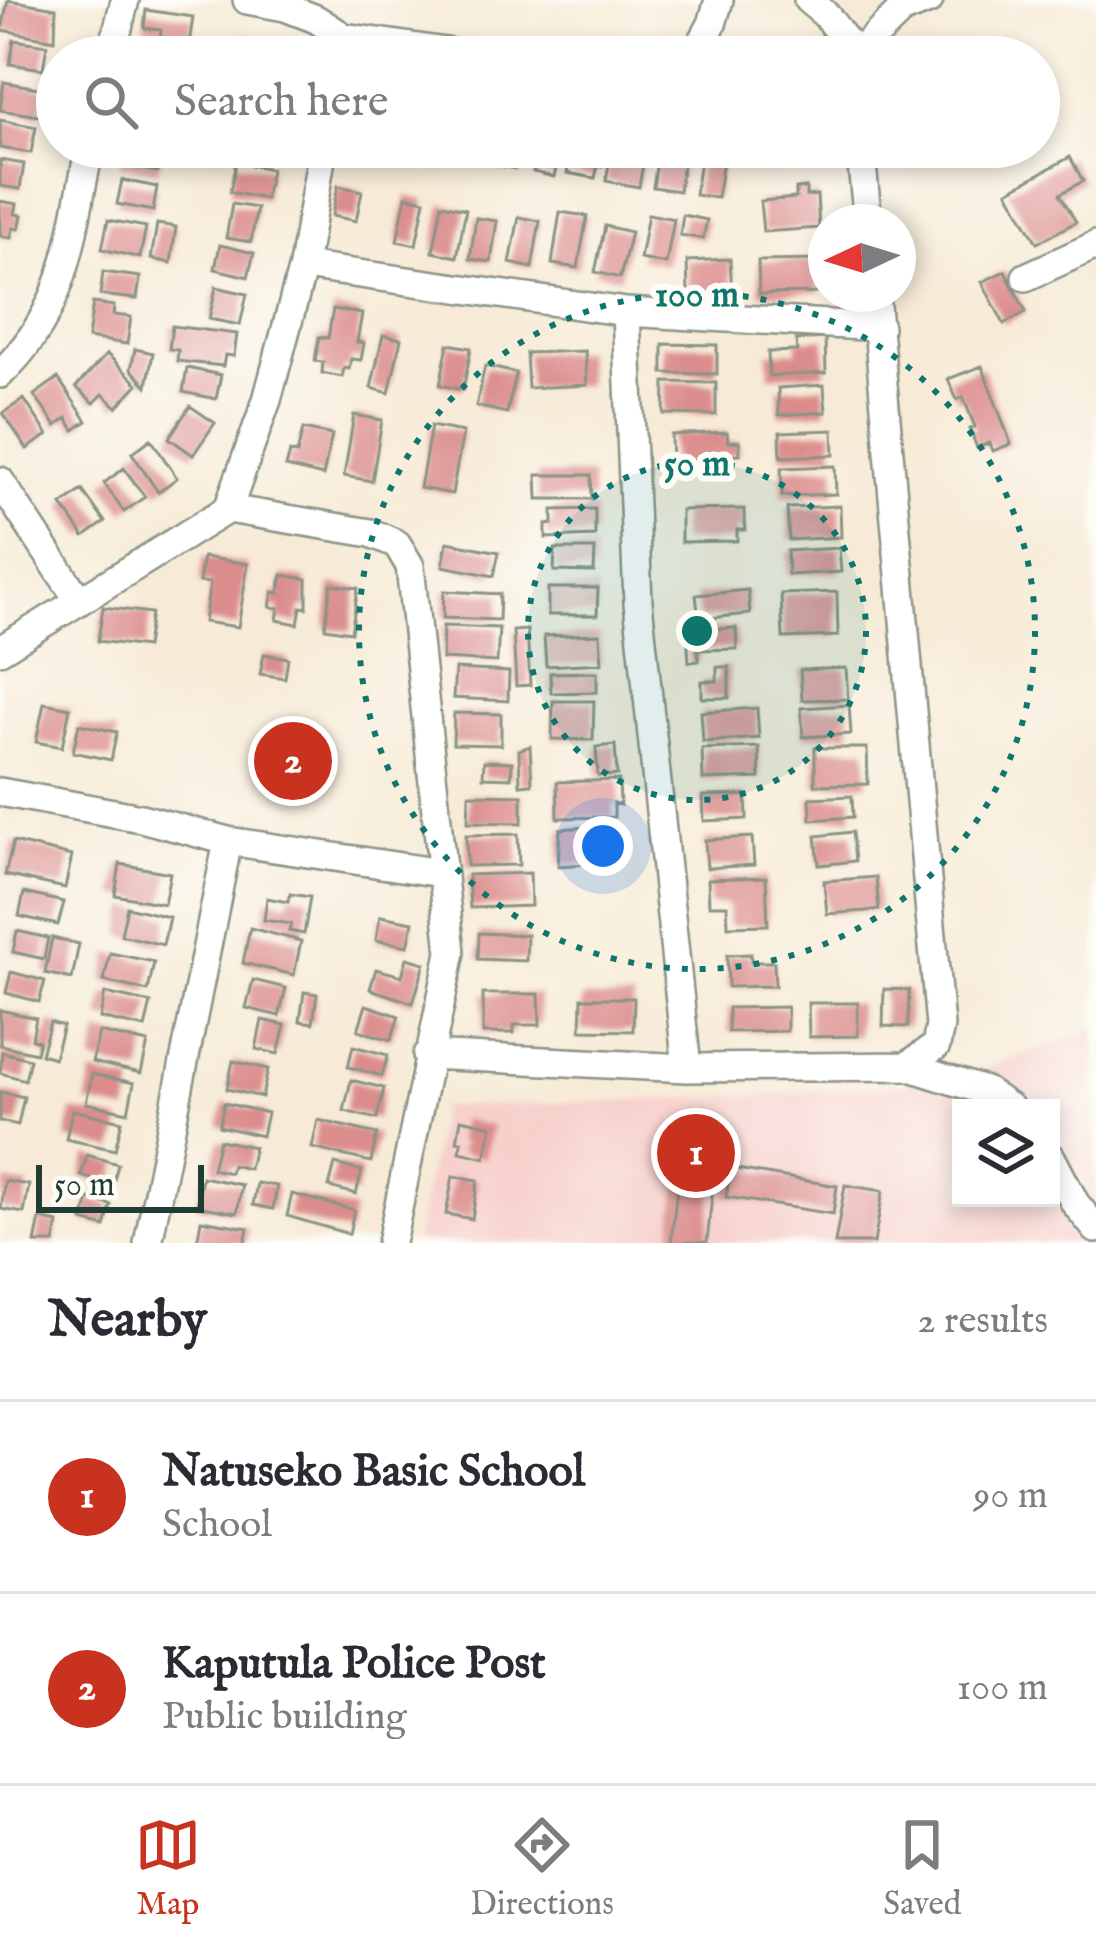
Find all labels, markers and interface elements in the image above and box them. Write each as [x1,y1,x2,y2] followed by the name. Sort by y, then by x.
[36,36,1060,168] search box
[78,69,144,135] icon: search
[174,74,388,131] text: Search here
[808,204,916,312] north arrow
[655,273,739,319] text: 100 m
[664,442,730,488] text: 50 m
[676,610,718,652] centre of rings
[254,716,332,806] pin: 2
[573,816,633,876] your location
[952,1099,1060,1207] map controls
[952,1099,1060,1207] button: layers
[657,1108,735,1198] pin: 1
[36,1159,204,1212] scale bar
[54,1165,115,1207] text: 50 m
[48,1289,207,1354] text: Nearby
[917,1297,1048,1346] text: 2 results
[162,1444,585,1501] text: Natuseko Basic School
[80,1472,94,1521] text: 1
[973,1472,1048,1521] text: 90 m
[162,1501,272,1550] text: School
[162,1636,546,1693] text: Kaputula Police Post
[78,1664,96,1713] text: 2
[957,1664,1048,1713] text: 100 m
[162,1693,407,1742] text: Public building
[135,1812,201,1926] tab: Map
[470,1812,614,1926] tab: Directions
[883,1812,961,1926] tab: Saved

